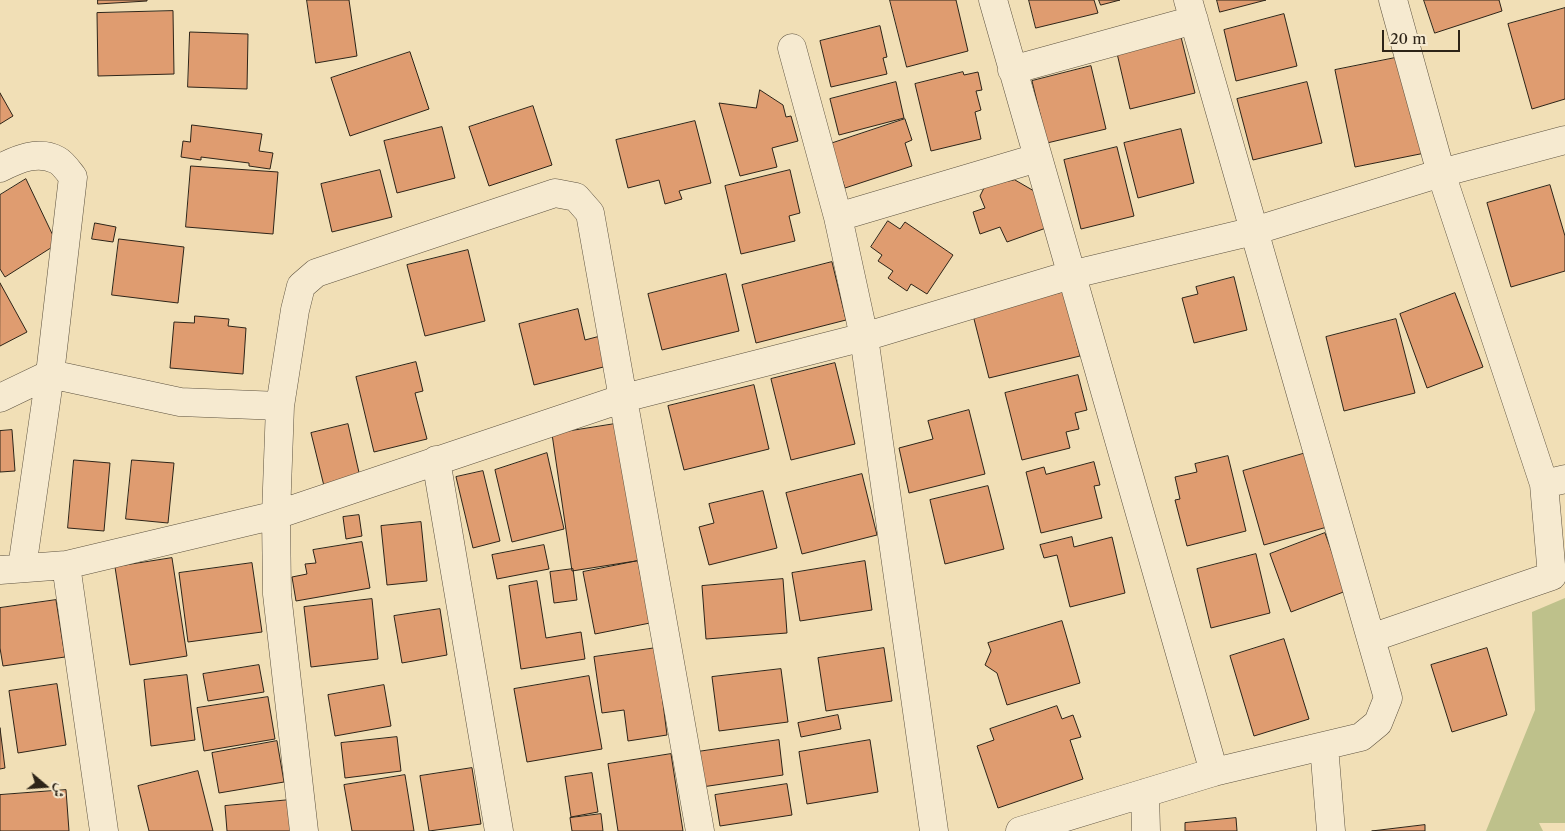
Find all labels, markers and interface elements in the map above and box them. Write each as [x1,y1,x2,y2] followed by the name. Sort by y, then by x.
[1385,20,1462,52] scale bar
[1390,29,1426,48] text: 20 m
[20,761,70,811] north arrow
[49,781,70,800] text: ش

